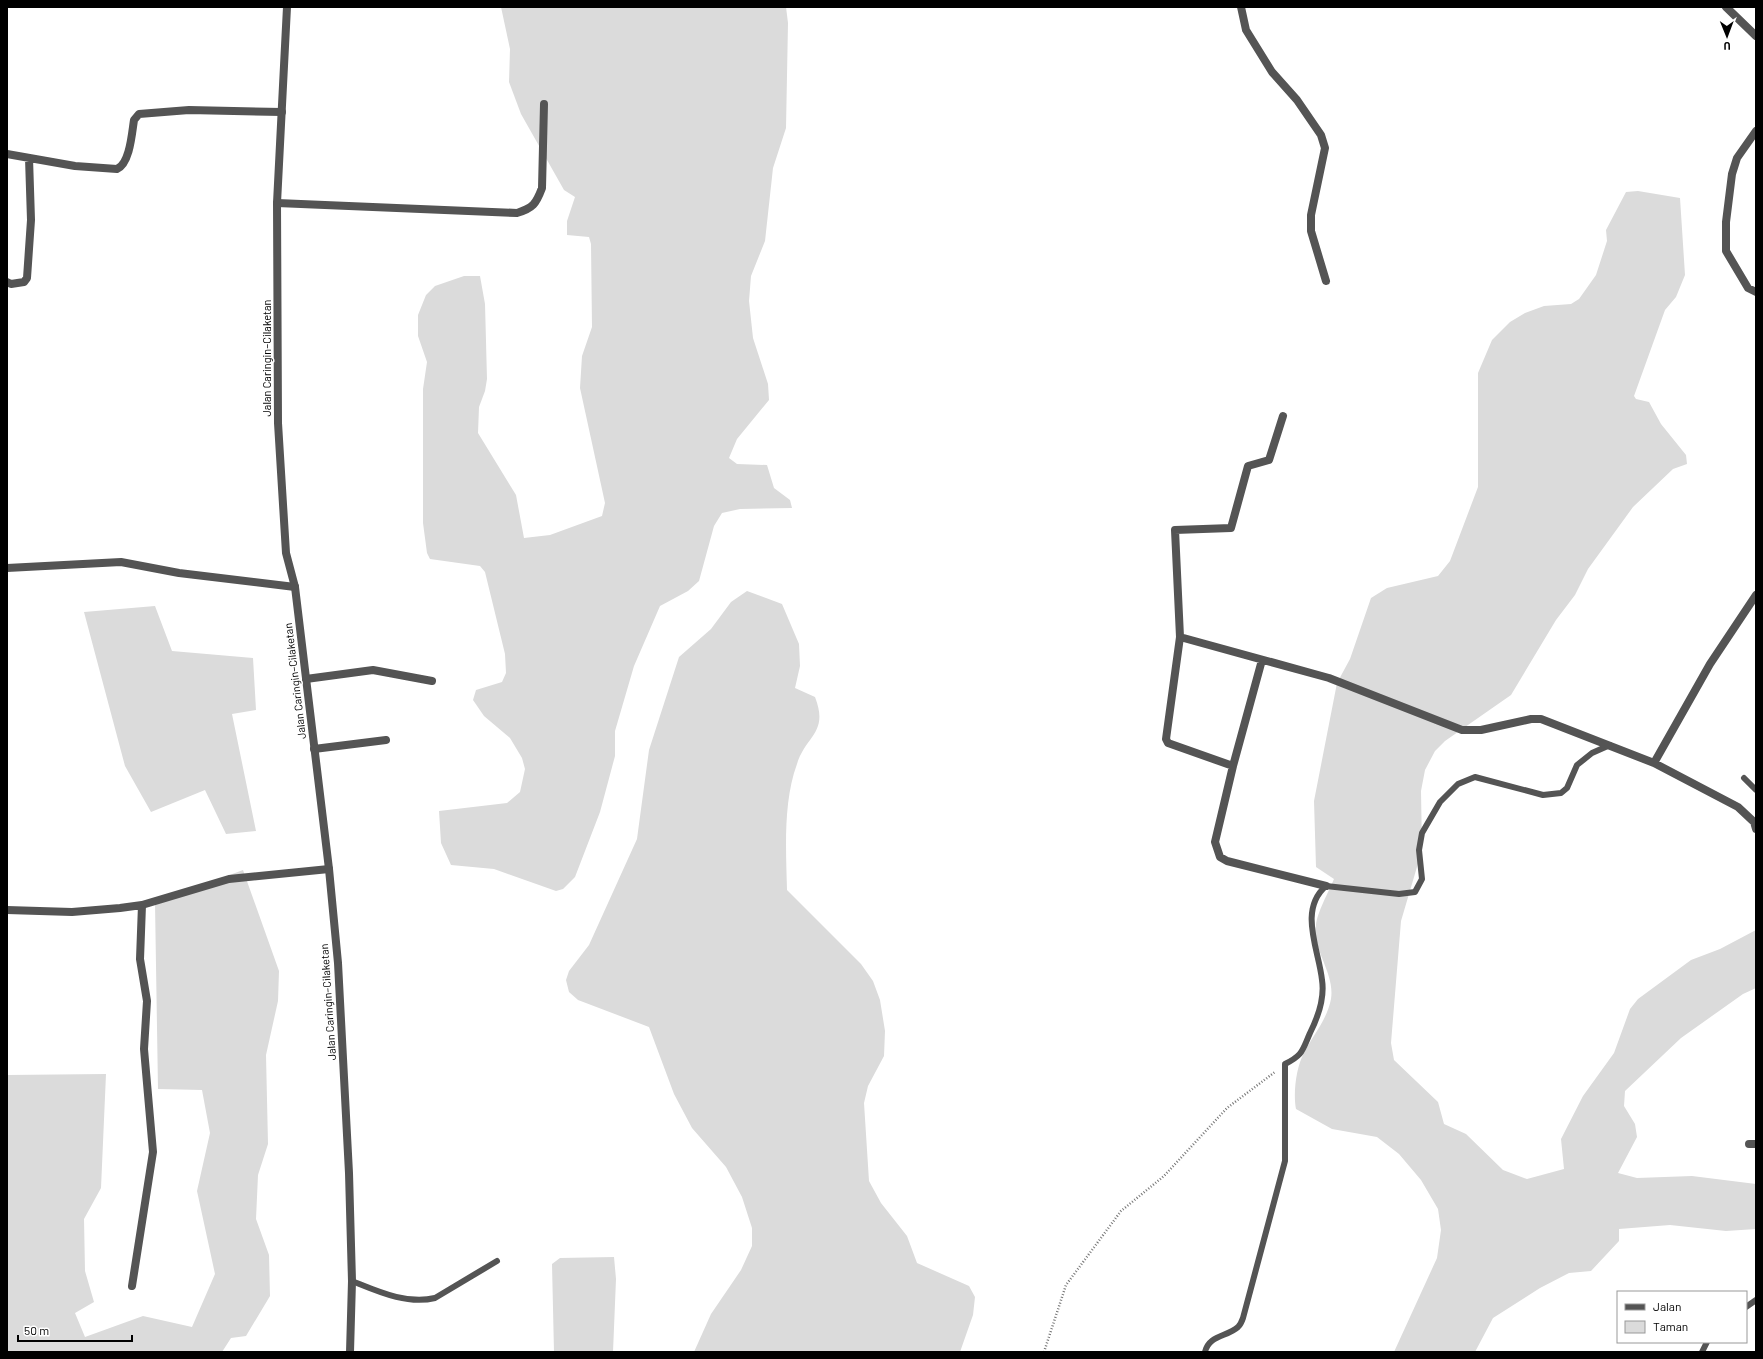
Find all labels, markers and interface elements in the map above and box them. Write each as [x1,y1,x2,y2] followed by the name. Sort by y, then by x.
[1707,16,1747,56] north arrow
[1724,40,1731,53] text: U
[260,299,273,417] street label: Jalan Caringin–Cilaketan
[281,622,308,740] street label: Jalan Caringin–Cilaketan
[317,943,338,1061] street label: Jalan Caringin–Cilaketan
[1617,1291,1747,1343] legend
[1653,1299,1681,1313] text: Jalan
[18,1317,132,1343] scale bar
[1653,1319,1688,1333] text: Taman
[24,1323,49,1337] text: 50 m

